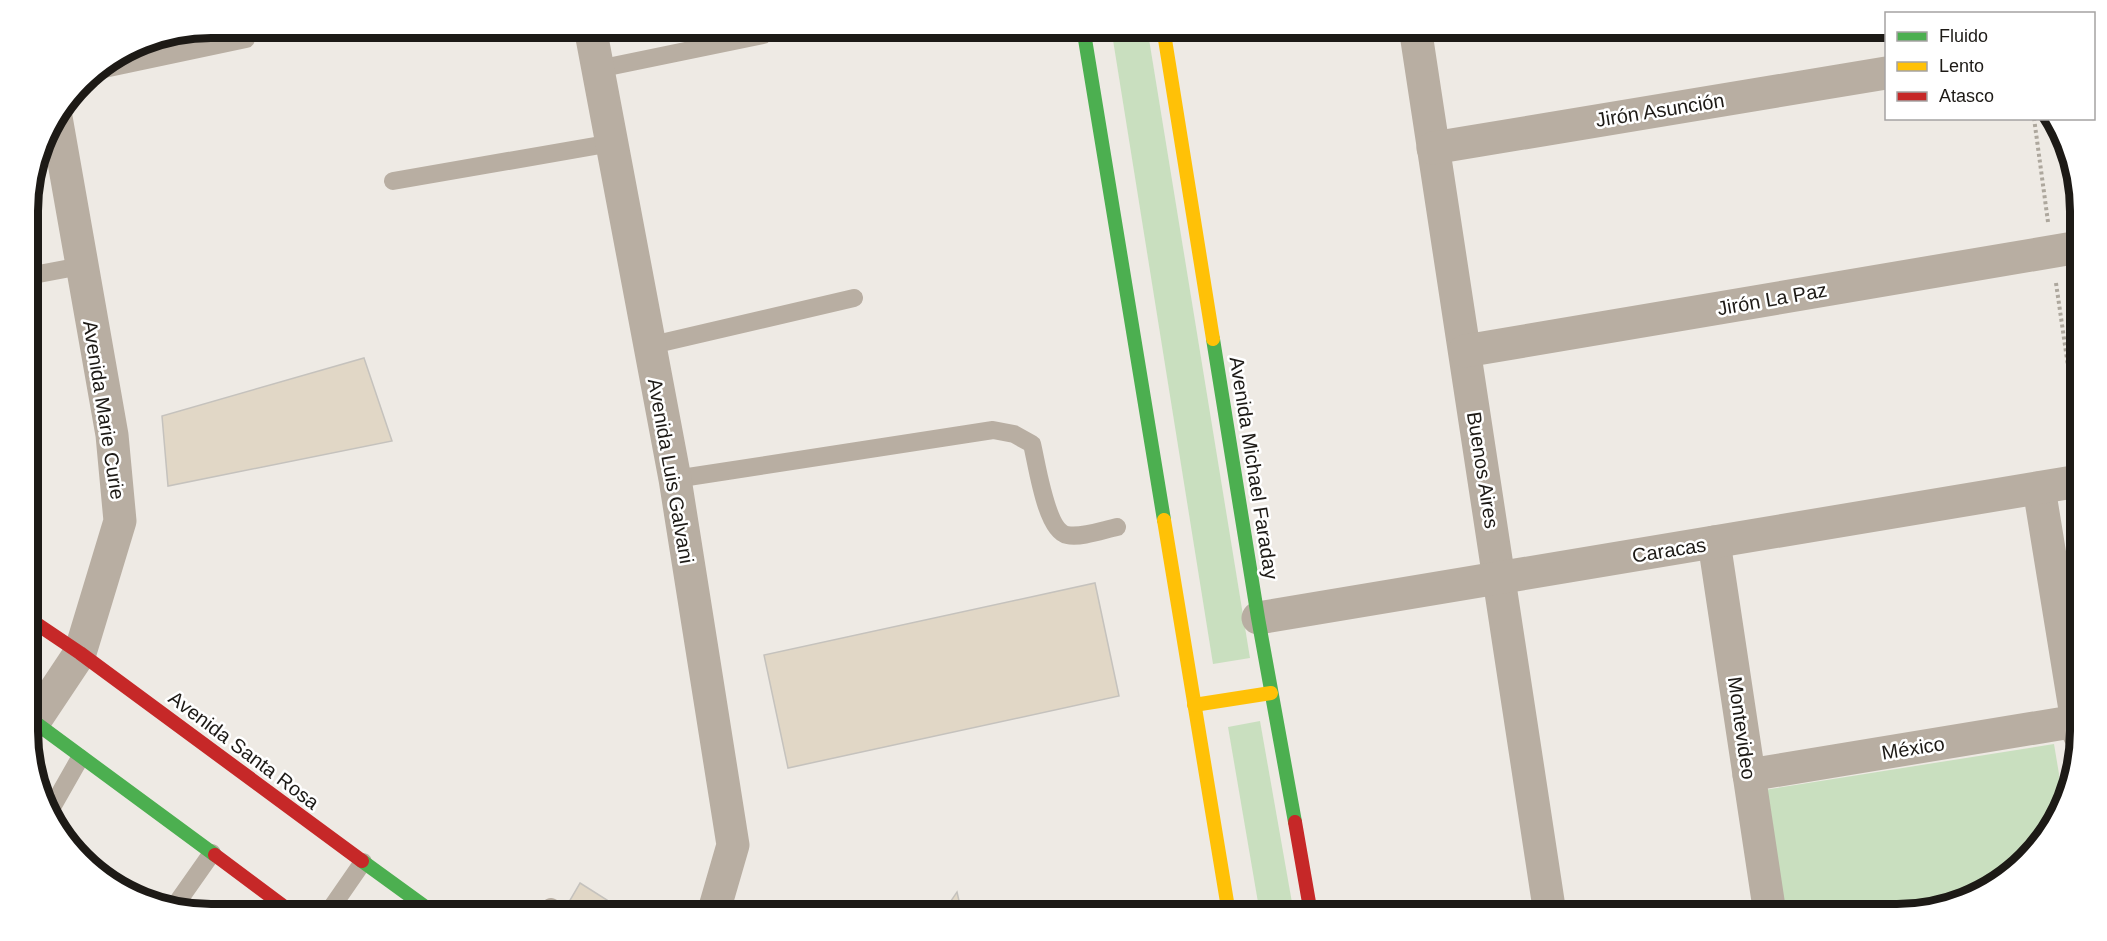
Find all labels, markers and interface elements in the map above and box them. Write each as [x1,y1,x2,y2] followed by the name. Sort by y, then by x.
[1885,12,2095,120] legend
[1939,26,1988,46] text: Fluido
[1939,56,1984,76] text: Lento
[1939,86,1994,106] text: Atasco
[1594,89,1726,131] street label: Jirón Asunción
[1715,279,1829,319] street label: Jirón La Paz
[79,319,129,501] street label: Avenida Marie Curie
[1226,355,1282,581] street label: Avenida Michael Faraday
[644,377,698,565] street label: Avenida Luis Galvani
[1463,410,1503,530] street label: Buenos Aires
[1630,533,1708,567] street label: Caracas
[1724,675,1760,781] street label: Montevideo
[165,686,324,814] street label: Avenida Santa Rosa
[1880,732,1946,764] street label: México

